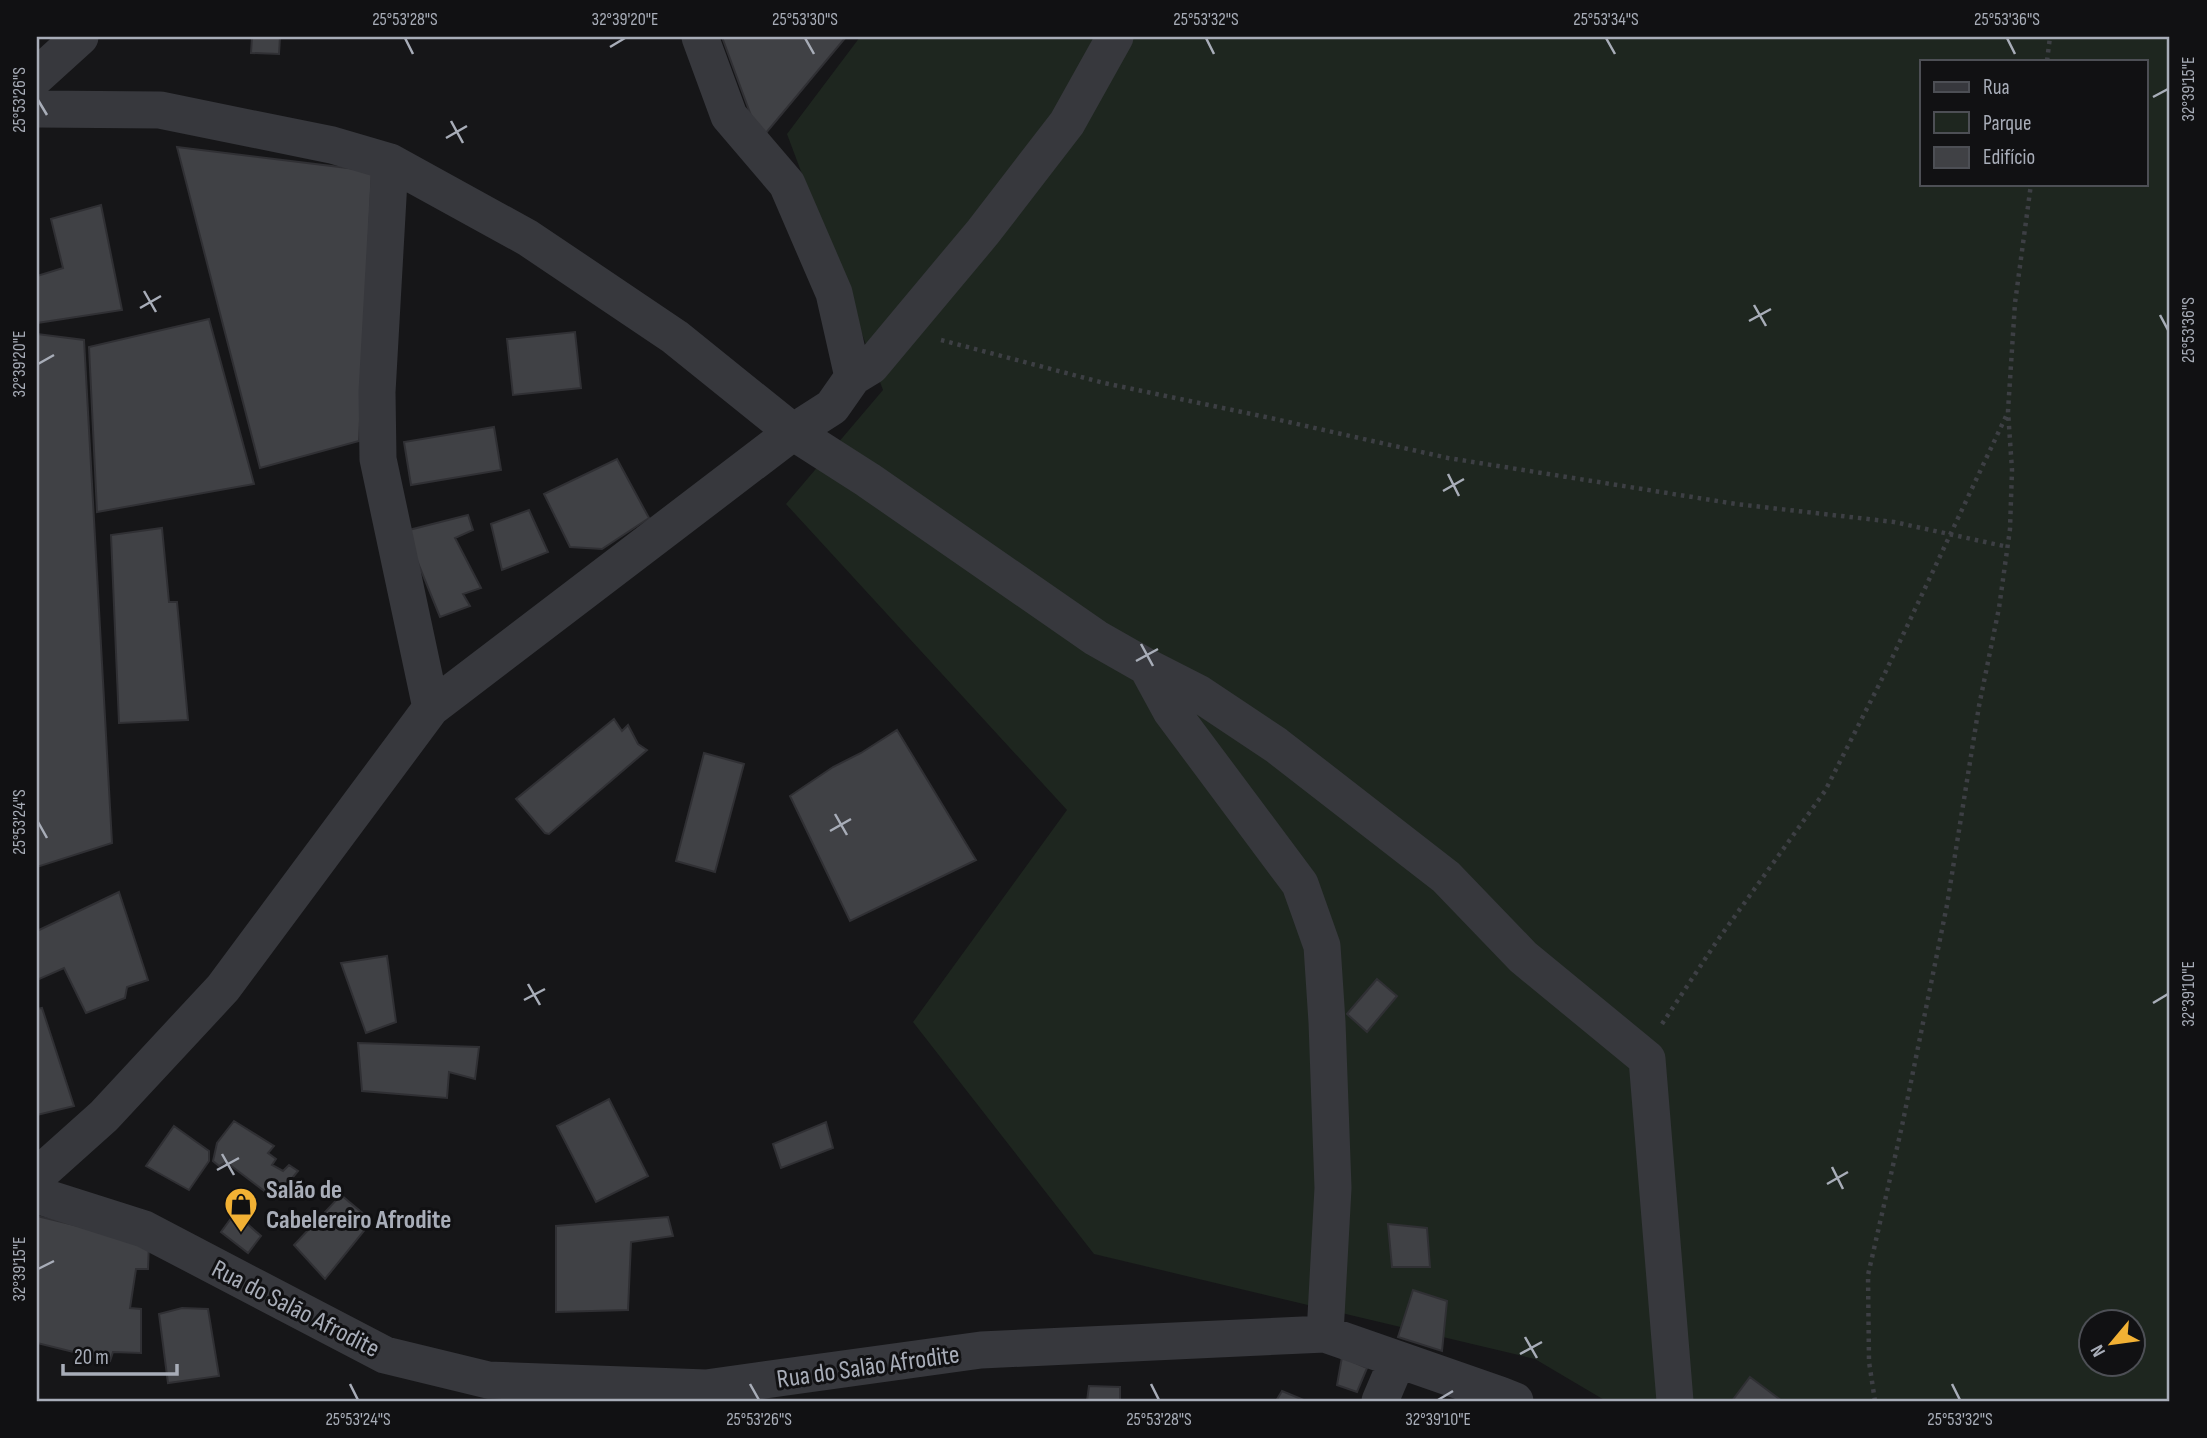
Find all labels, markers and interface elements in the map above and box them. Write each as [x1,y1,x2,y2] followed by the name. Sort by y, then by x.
[372,9,438,30] text: 25°53'28"S
[592,9,658,30] text: 32°39'20"E
[772,9,838,30] text: 25°53'30"S
[1173,9,1239,30] text: 25°53'32"S
[1573,9,1639,30] text: 25°53'34"S
[1974,9,2040,30] text: 25°53'36"S
[2178,57,2199,121] text: 32°39'15"E
[1920,60,2148,186] legend
[9,67,30,133] text: 25°53'26"S
[1983,75,2010,100] text: Rua
[1983,111,2031,136] text: Parque
[1983,145,2035,170] text: Edifício
[2178,297,2199,363] text: 25°53'36"S
[9,331,30,397] text: 32°39'20"E
[9,789,30,855] text: 25°53'24"S
[2178,961,2199,1027] text: 32°39'10"E
[266,1175,451,1236] place label: Salão de Cabelereiro Afrodite
[222,1185,260,1234] shop icon: Salão de Cabelereiro Afrodite
[9,1237,30,1301] text: 32°39'15"E
[206,1254,384,1365] street label: Rua do Salão Afrodite
[2078,1308,2148,1378] north arrow
[63,1333,177,1377] scale bar
[775,1339,962,1396] street label: Rua do Salão Afrodite
[2086,1340,2111,1361] text: N
[74,1345,109,1370] text: 20 m
[325,1409,391,1430] text: 25°53'24"S
[726,1409,792,1430] text: 25°53'26"S
[1126,1409,1192,1430] text: 25°53'28"S
[1405,1409,1471,1430] text: 32°39'10"E
[1927,1409,1993,1430] text: 25°53'32"S

